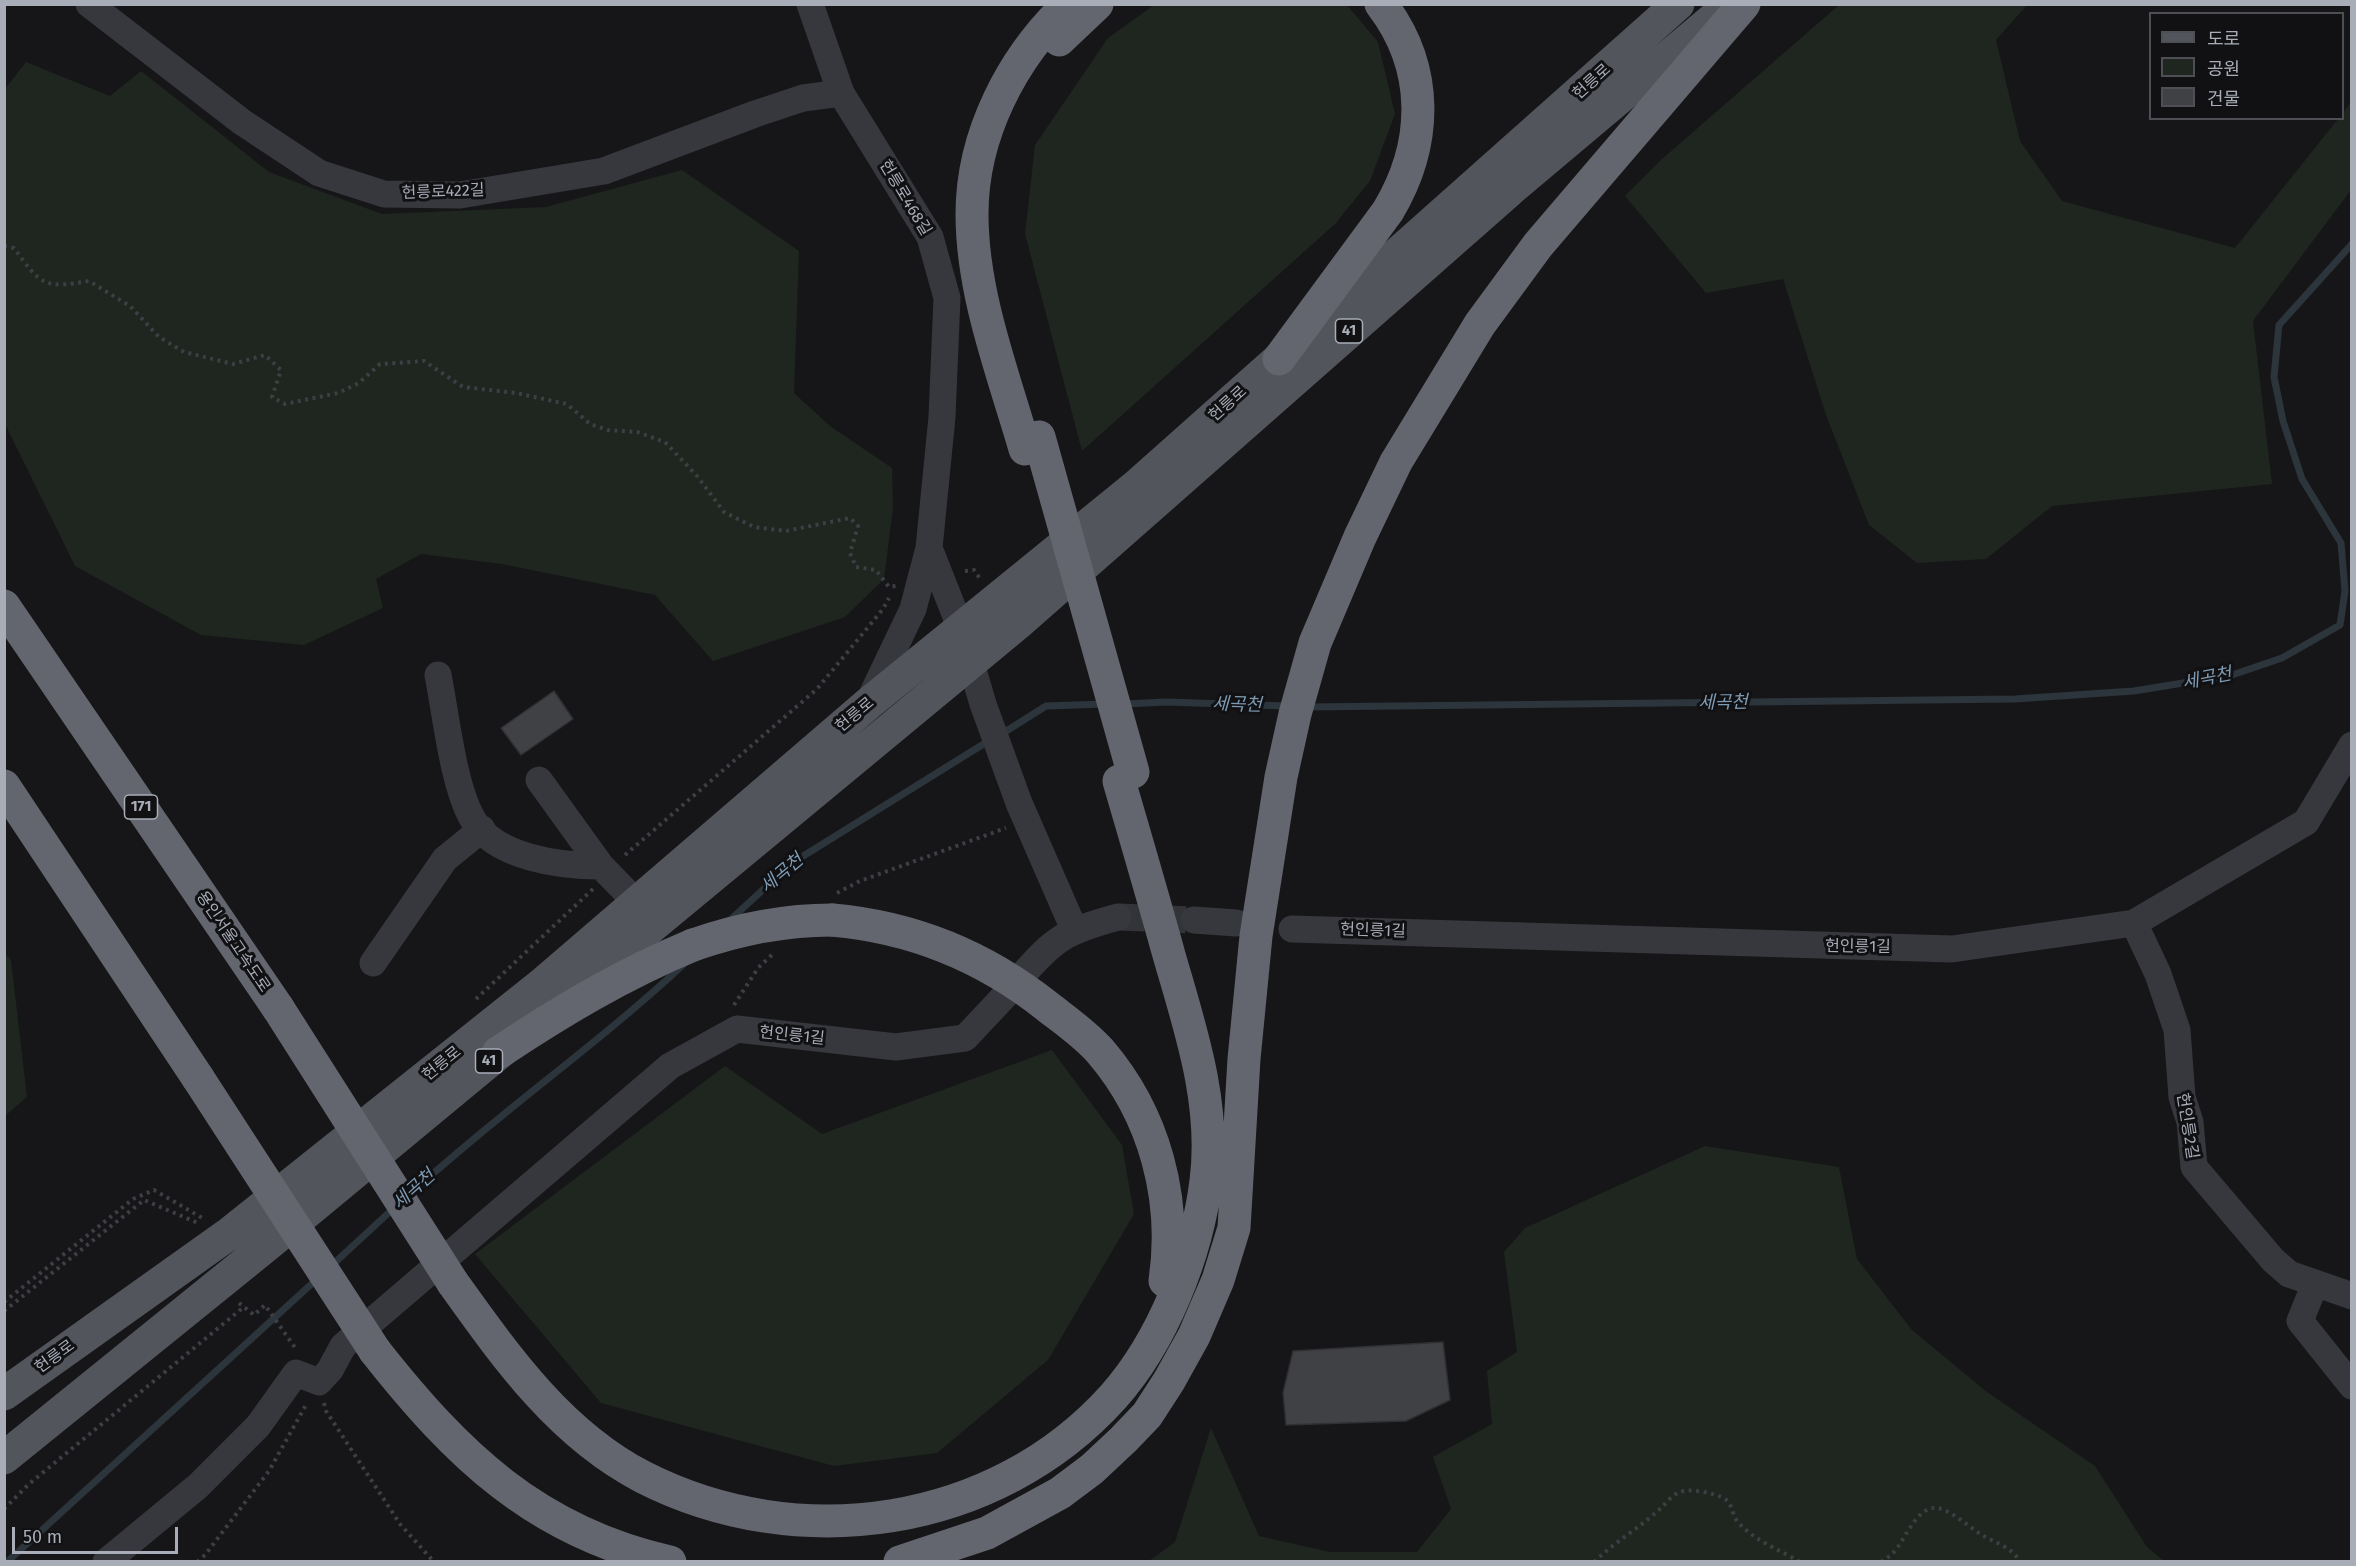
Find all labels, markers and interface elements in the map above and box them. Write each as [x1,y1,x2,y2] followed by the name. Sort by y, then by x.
[2149,12,2344,120] legend
[2207,28,2240,50] text: 도로
[2207,58,2240,80] text: 공원
[1569,60,1615,104] street label: 헌릉로
[2207,88,2240,110] text: 건물
[875,157,935,239] street label: 헌릉로468길
[401,181,485,203] street label: 헌릉로422길
[1336,319,1362,343] road number: 41
[1205,382,1251,426] street label: 헌릉로
[2181,664,2233,694] water label: 세곡천
[1698,692,1748,714] water label: 세곡천
[832,693,878,737] street label: 헌릉로
[1212,693,1262,717] water label: 세곡천
[124,795,158,819] road number: 171
[756,850,808,898] water label: 세곡천
[192,888,274,996] street label: 용인서울고속도로
[1340,920,1406,942] street label: 헌인릉1길
[1825,937,1891,957] street label: 헌인릉1길
[758,1023,826,1049] street label: 헌인릉1길
[419,1043,465,1085] street label: 헌릉로
[476,1049,502,1073] road number: 41
[2172,1092,2202,1160] street label: 헌인릉2길
[388,1165,440,1215] water label: 세곡천
[31,1336,79,1378] street label: 헌릉로
[15,1515,182,1553] scale bar
[23,1526,62,1548] text: 50 m

